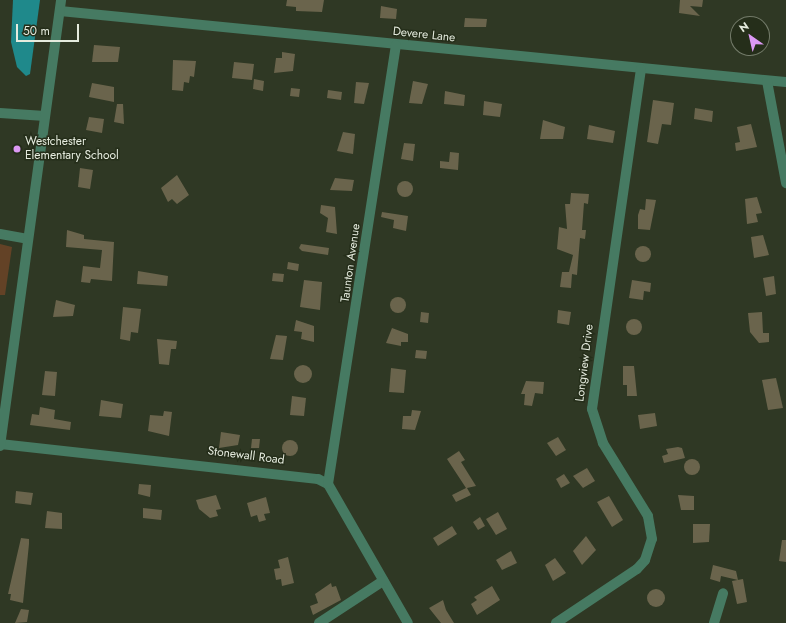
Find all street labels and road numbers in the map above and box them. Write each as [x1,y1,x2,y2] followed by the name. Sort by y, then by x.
[392,25,456,45] street label: Devere Lane
[338,223,364,303] street label: Taunton Avenue
[573,323,597,403] street label: Longview Drive
[207,444,285,468] street label: Stonewall Road

